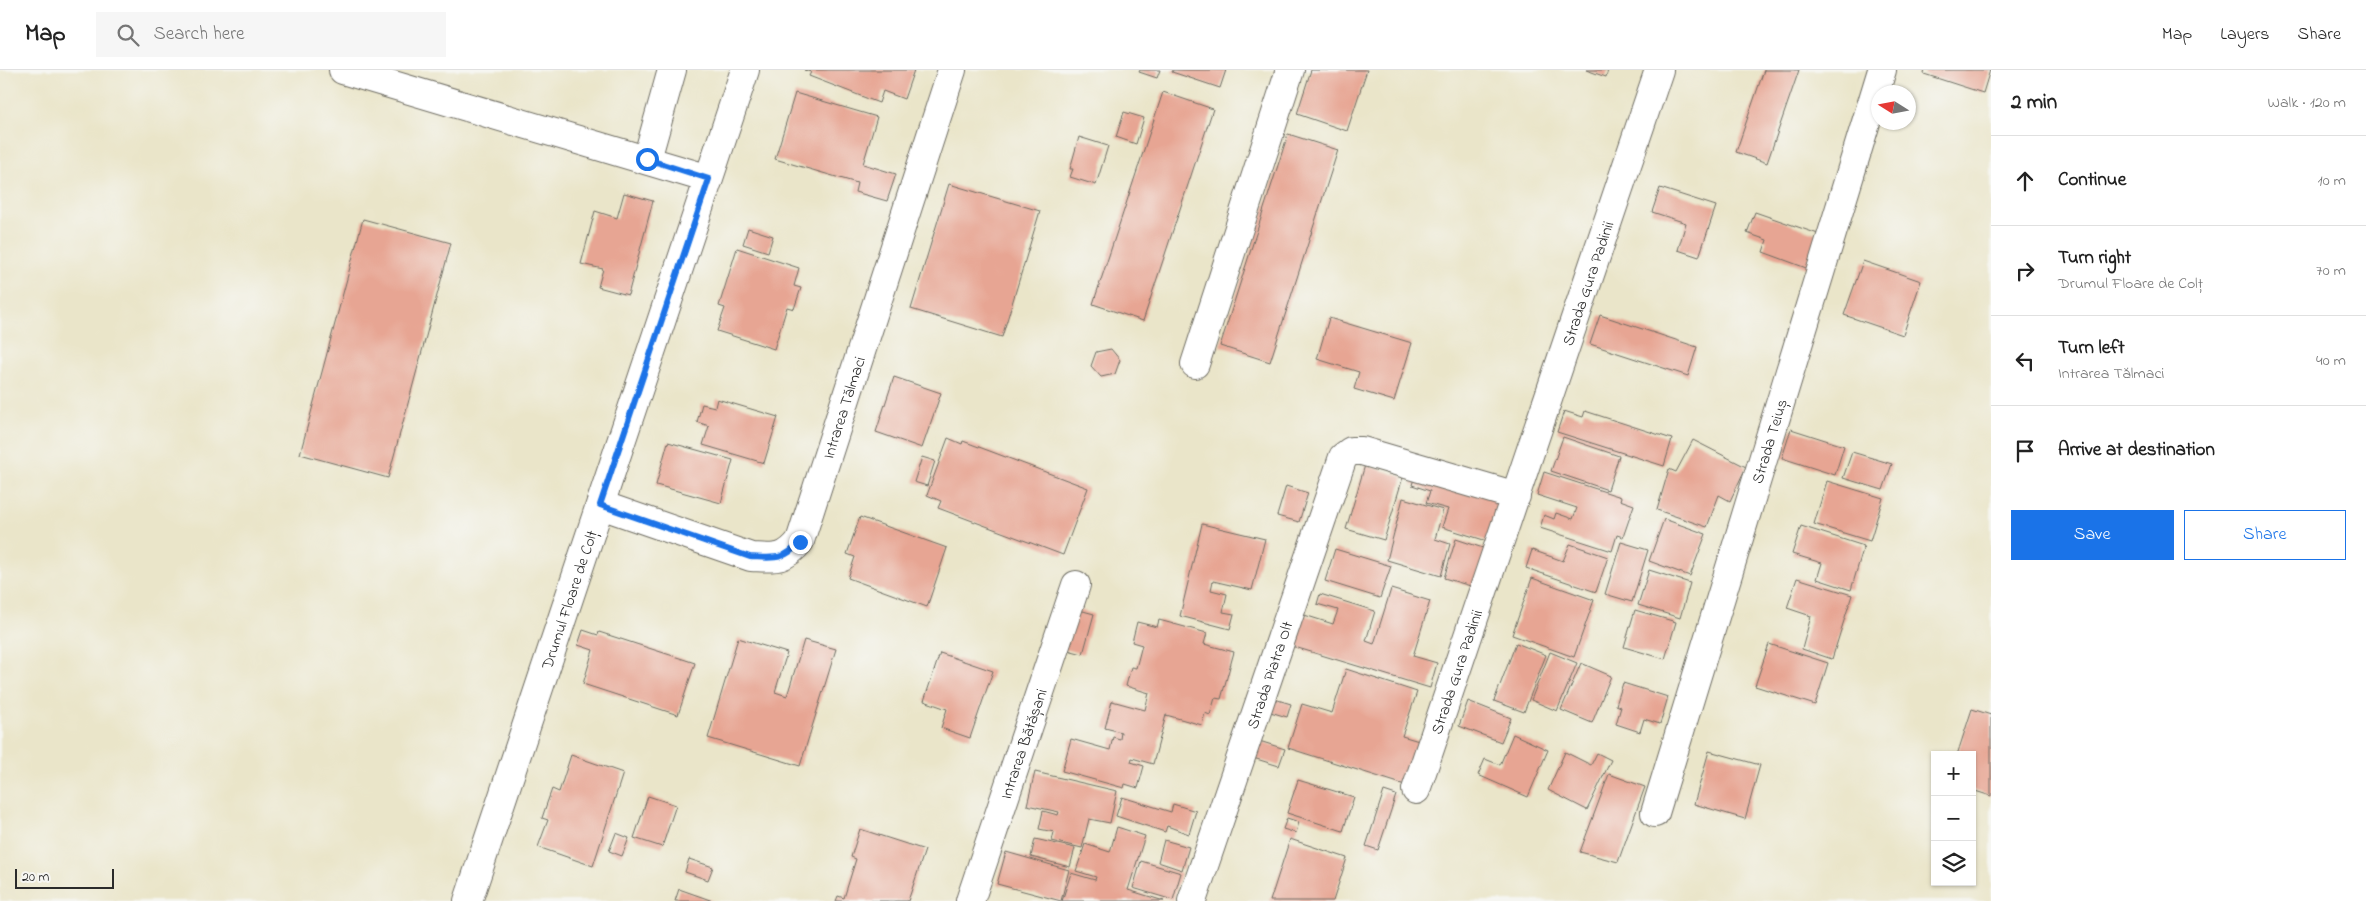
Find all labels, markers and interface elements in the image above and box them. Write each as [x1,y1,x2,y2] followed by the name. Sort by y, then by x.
[96,12,446,57] search box
[25,17,66,52] text: Map
[114,21,142,49] icon: search
[154,21,245,48] text: Search here
[2162,22,2192,48] text: Map
[2220,22,2270,48] text: Layers
[2298,22,2341,48] text: Share
[1871,85,1916,130] north arrow
[2011,88,2057,118] text: 2 min
[2267,91,2346,115] text: Walk · 120 m
[636,148,659,171] route start
[2011,167,2039,195] icon: ahead
[2058,167,2126,194] text: Continue
[2318,169,2346,193] text: 10 m
[1557,218,1621,349] street label: Strada Gura Padinii
[2058,245,2131,272] text: Turn right
[2011,257,2039,285] icon: right
[2316,259,2346,283] text: 70 m
[2058,272,2203,296] text: Drumul Floare de Colț
[2058,335,2125,362] text: Turn left
[2011,347,2039,375] icon: left
[2316,349,2346,373] text: 40 m
[817,353,873,462] street label: Intrarea Tălmaci
[2058,362,2164,386] text: Intrarea Tălmaci
[1746,396,1795,487] street label: Strada Teiuș
[2011,437,2039,465] icon: arrive
[2058,437,2215,464] text: Arrive at destination
[2011,510,2174,560] button: Save
[2184,510,2346,560] button: Share
[536,527,605,674] street label: Drumul Floare de Colț
[789,531,812,554] route end
[1426,607,1490,738] street label: Strada Gura Padinii
[1241,618,1300,732] street label: Strada Piatra Olt
[995,686,1054,803] street label: Intrarea Bătășani
[1931,751,1976,886] map controls
[1931,751,1976,796] button: +
[1931,796,1976,841] button: −
[1931,841,1976,886] button: layers
[15,866,114,889] scale bar
[22,867,49,888] text: 20 m

